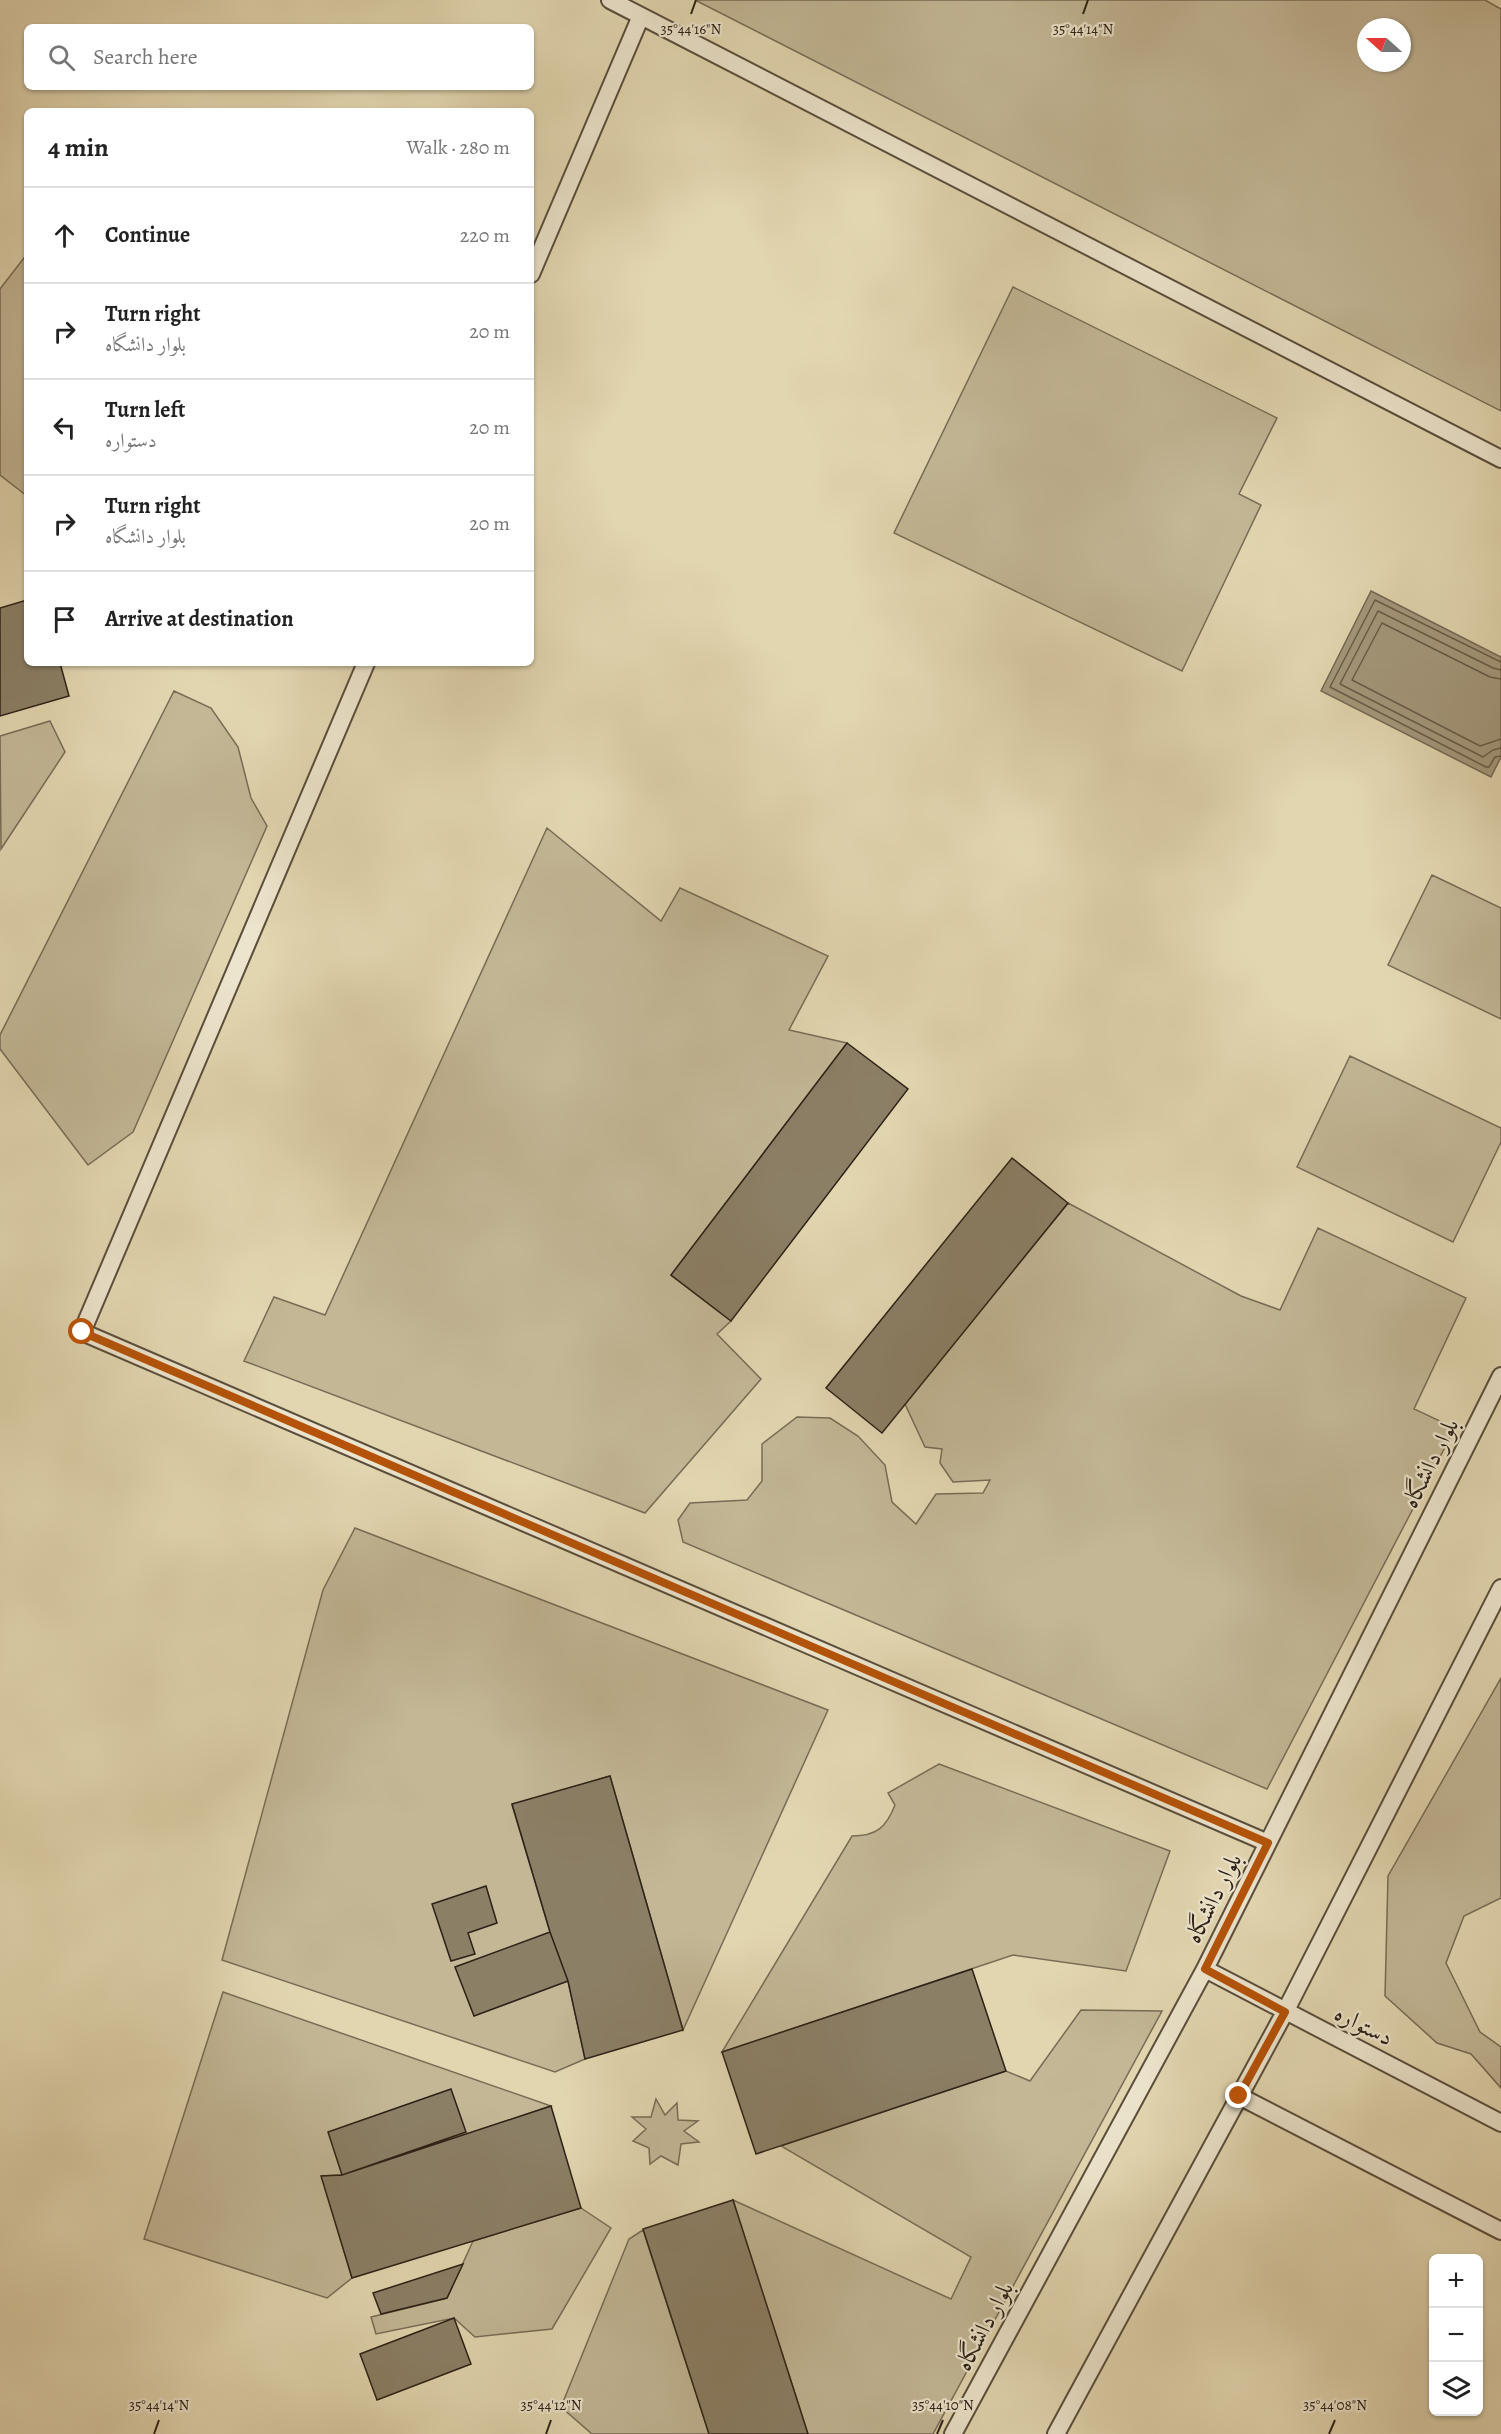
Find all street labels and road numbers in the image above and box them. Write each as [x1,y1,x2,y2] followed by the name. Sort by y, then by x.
[1394,1413,1466,1513] street label: بلوار دانشگاه
[1177,1848,1249,1948] street label: بلوار دانشگاه
[1329,1997,1399,2053] street label: دستواره
[947,2276,1021,2376] street label: بلوار دانشگاه

